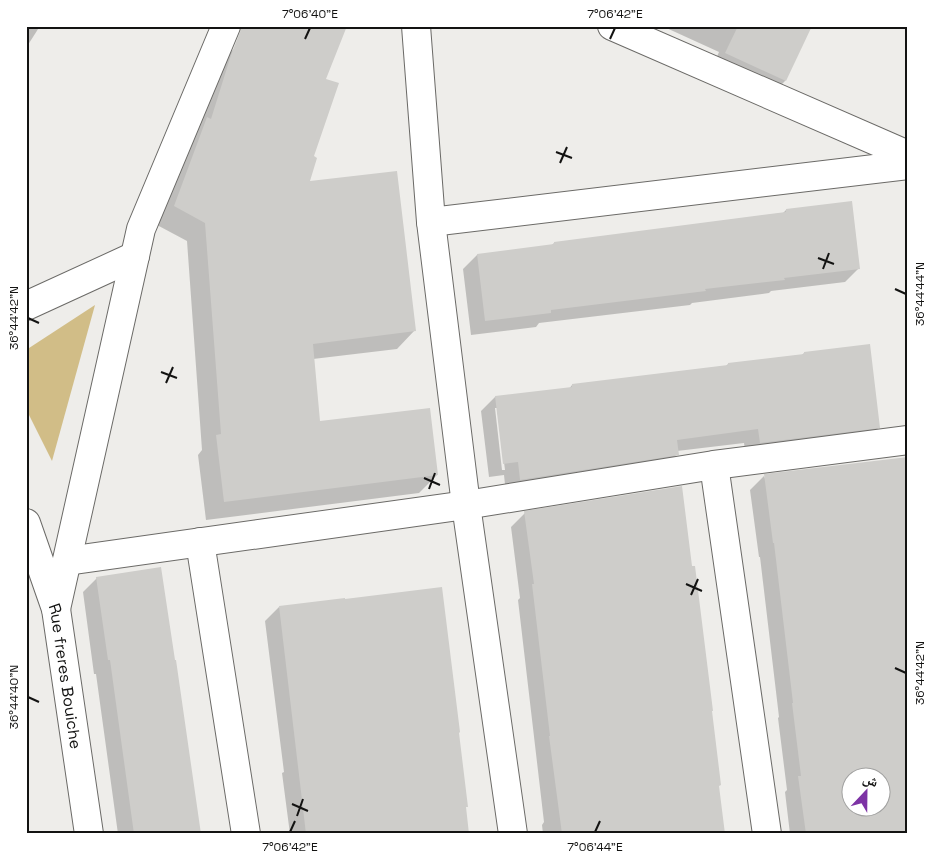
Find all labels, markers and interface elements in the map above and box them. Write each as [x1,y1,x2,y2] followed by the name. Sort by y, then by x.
[282,6,338,22] text: 7°06'40"E
[587,6,643,22] text: 7°06'42"E
[912,262,928,326] text: 36°44'44"N
[6,286,22,350] text: 36°44'42"N
[44,601,86,750] street label: Rue freres Bouiche
[912,641,928,705] text: 36°44'42"N
[6,665,22,729] text: 36°44'40"N
[842,768,892,818] north arrow
[861,769,881,791] text: ش
[262,839,318,855] text: 7°06'42"E
[567,839,623,855] text: 7°06'44"E

